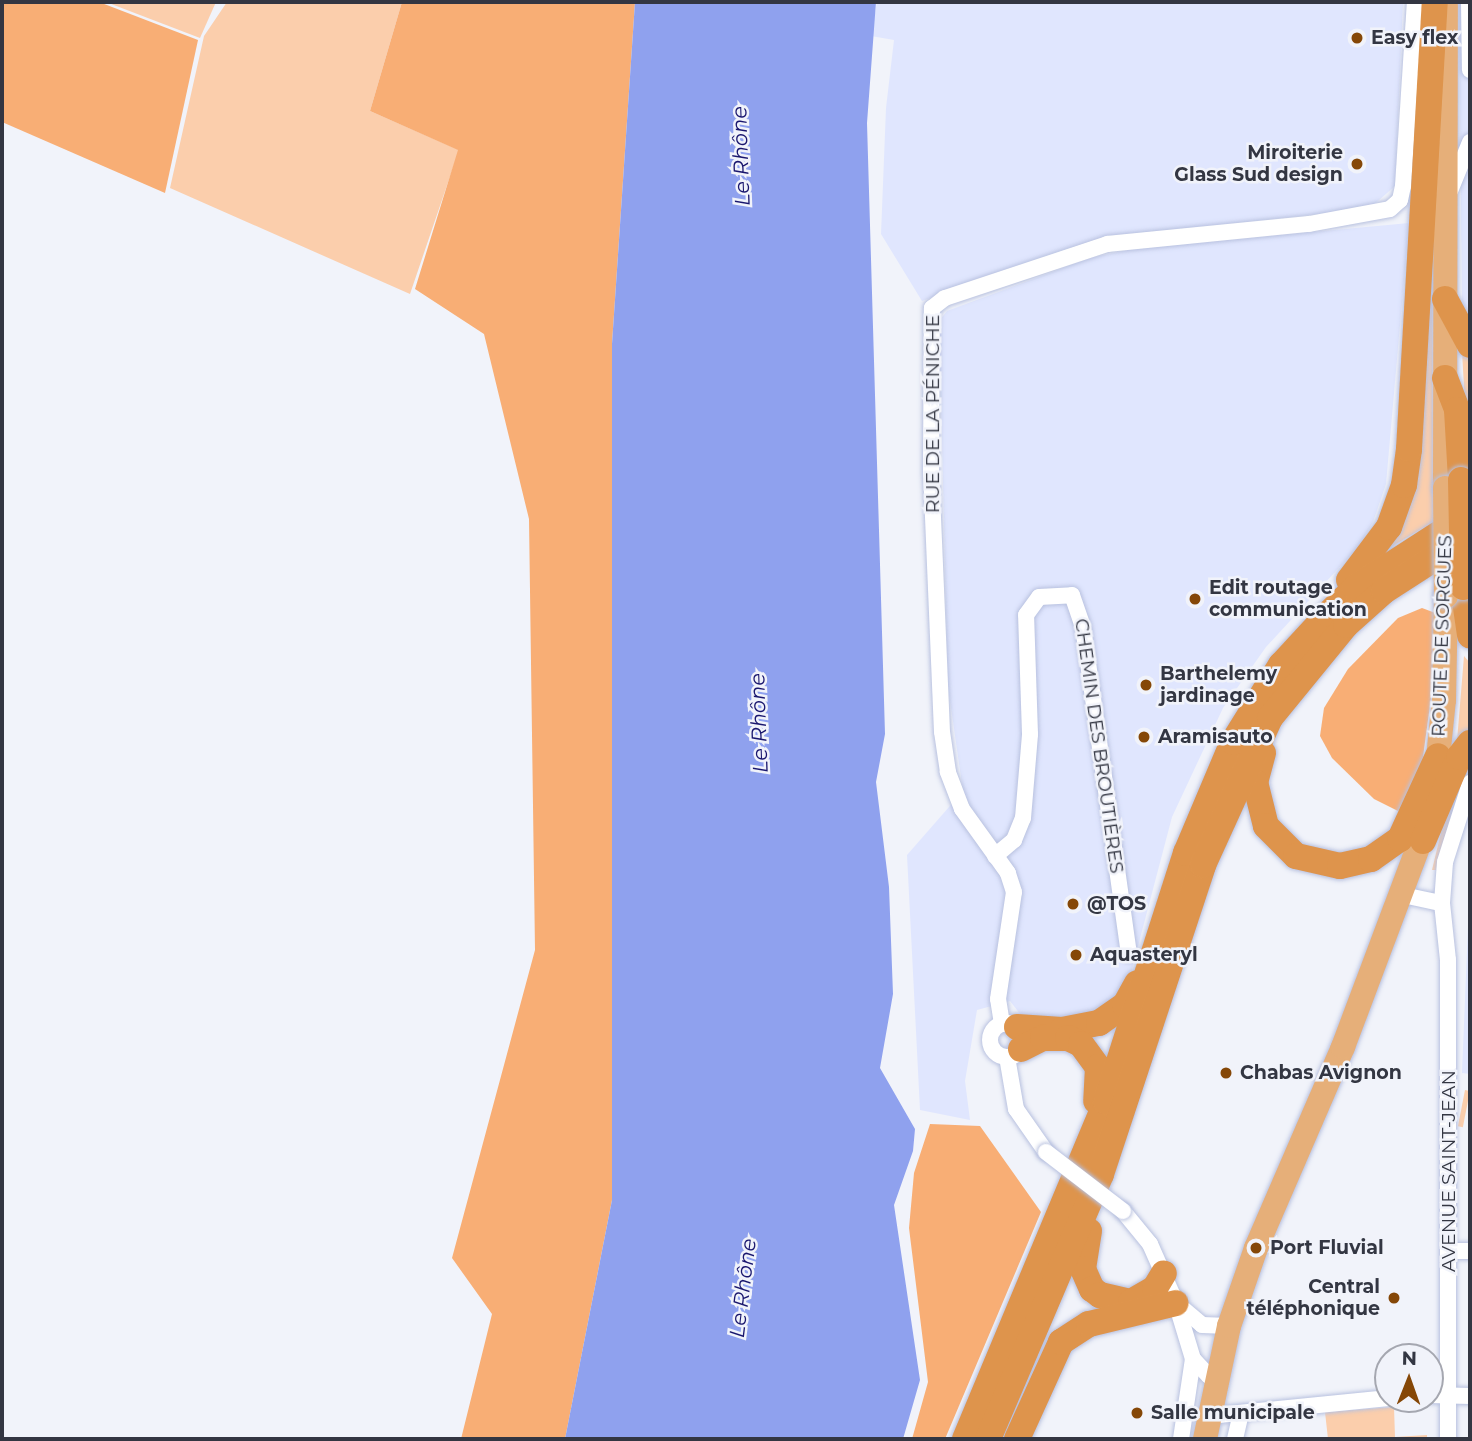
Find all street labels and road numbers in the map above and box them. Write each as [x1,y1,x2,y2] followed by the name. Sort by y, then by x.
[922,315,944,513] street label: RUE DE LA PÉNICHE
[1427,535,1457,737] street label: ROUTE DE SORGUES
[1070,617,1128,875] street label: CHEMIN DES BROUTIÈRES
[1438,1070,1460,1272] street label: AVENUE SAINT-JEAN

